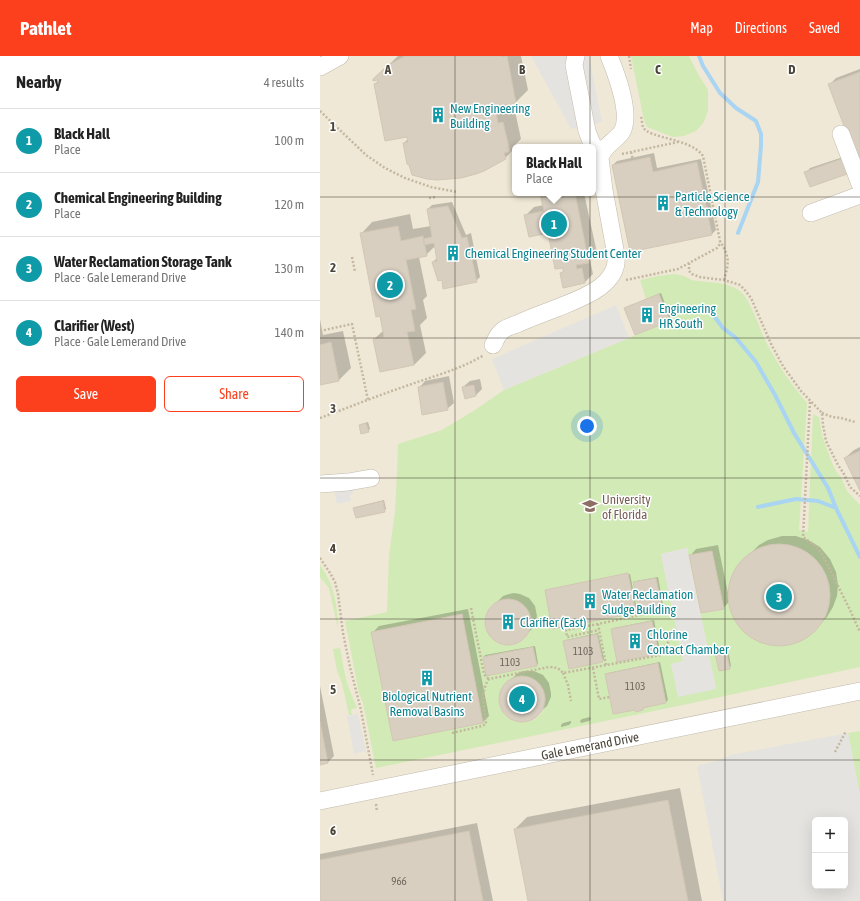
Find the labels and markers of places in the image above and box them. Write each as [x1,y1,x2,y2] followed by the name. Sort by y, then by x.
[450,101,531,131] place label: New Engineering Building
[429,106,447,124] building icon: New Engineering Building
[675,189,750,219] place label: Particle Science & Technology
[654,194,672,212] building icon: Particle Science & Technology
[541,209,567,239] pin: 1
[444,244,462,262] building icon: Chemical Engineering Student Center
[465,246,641,261] place label: Chemical Engineering Student Center
[377,270,403,300] pin: 2
[659,301,717,331] place label: Engineering HR South
[638,306,656,324] building icon: Engineering HR South
[602,492,651,522] place label: University of Florida
[581,497,599,515] school or university icon: University of Florida
[766,582,792,612] pin: 3
[602,587,693,617] place label: Water Reclamation Sludge Building
[581,592,599,610] building icon: Water Reclamation Sludge Building
[499,613,517,631] building icon: Clarifier (East)
[520,615,586,630] place label: Clarifier (East)
[647,627,729,657] place label: Chlorine Contact Chamber
[626,632,644,650] building icon: Chlorine Contact Chamber
[418,669,436,687] building icon: Biological Nutrient Removal Basins
[509,684,535,714] pin: 4
[382,689,472,719] place label: Biological Nutrient Removal Basins

